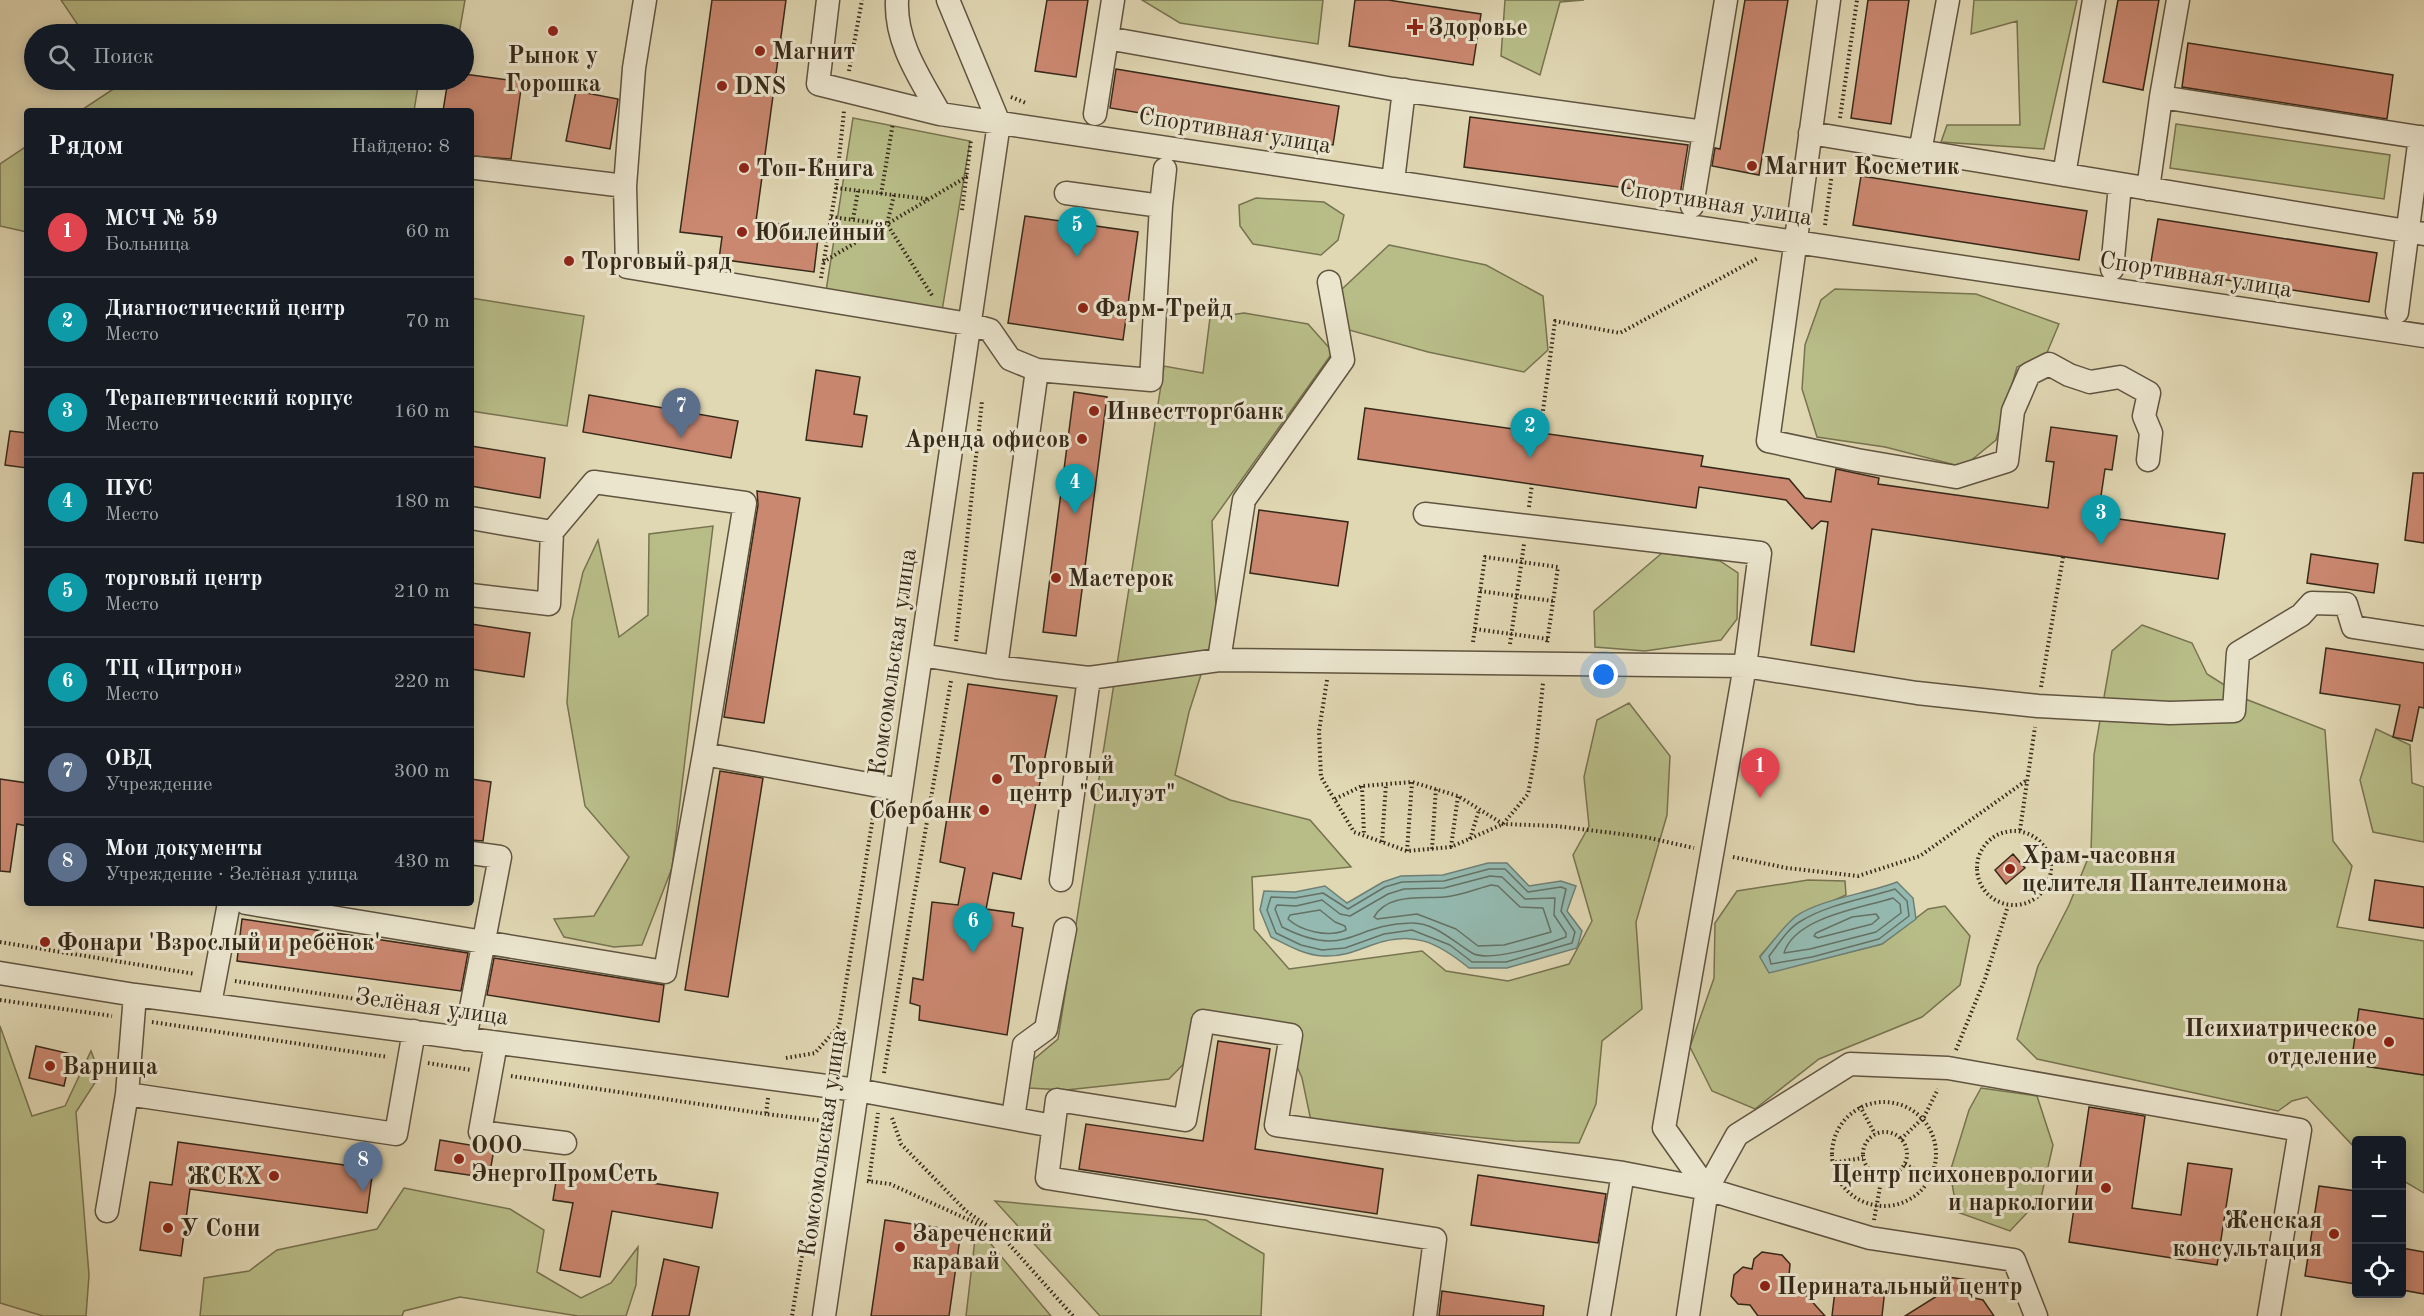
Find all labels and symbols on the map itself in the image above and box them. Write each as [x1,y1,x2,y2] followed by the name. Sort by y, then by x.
[1428,17,1528,41] place label: Здоровье
[1406,18,1424,36] marker: Здоровье
[546,24,560,38] marker: Рынок у Горошка
[772,41,855,65] place label: Магнит
[753,44,767,58] marker: Магнит
[505,45,601,97] place label: Рынок у Горошка
[734,76,786,100] place label: DNS
[715,79,729,93] marker: DNS
[1137,105,1333,159] street label: Спортивная улица
[1764,156,1960,180] place label: Магнит Косметик
[756,158,874,182] place label: Топ-Книга
[1745,159,1759,173] marker: Магнит Косметик
[737,161,751,175] marker: Топ-Книга
[1618,177,1814,231] street label: Спортивная улица
[1058,208,1096,257] pin: 5
[754,222,886,246] place label: Юбилейный
[735,225,749,239] marker: Юбилейный
[2098,249,2294,303] street label: Спортивная улица
[581,251,732,275] place label: Торговый ряд
[562,254,576,268] marker: Торговый ряд
[1095,298,1233,322] place label: Фарм-Трейд
[1076,301,1090,315] marker: Фарм-Трейд
[662,388,700,438] pin: 7
[1106,401,1284,425] place label: Инвестторгбанк
[1087,404,1101,418] marker: Инвестторгбанк
[1510,408,1550,458] pin: 2
[904,429,1070,453] place label: Аренда офисов
[1075,432,1089,446] marker: Аренда офисов
[1056,464,1094,514] pin: 4
[2082,496,2120,545] pin: 3
[866,547,922,778] street label: Комсомольская улица
[1068,568,1174,592] place label: Мастерок
[1049,571,1063,585] marker: Мастерок
[1589,660,1618,689] your location
[1740,748,1780,798] pin: 1
[1009,755,1175,807] place label: Торговый центр "Силуэт"
[990,772,1004,786] marker: Торговый центр "Силуэт"
[869,800,972,824] place label: Сбербанк
[977,803,991,817] marker: Сбербанк
[2022,845,2288,897] place label: Храм-часовня целителя Пантелеимона
[2003,862,2017,876] marker: Храм-часовня целителя Пантелеимона
[954,904,992,953] pin: 6
[57,932,380,956] place label: Фонари 'Взрослый и ребёнок'
[38,935,52,949] marker: Фонари 'Взрослый и ребёнок'
[353,985,510,1031] street label: Зелёная улица
[2185,1018,2377,1070] place label: Психиатрическое отделение
[796,1028,852,1259] street label: Комсомольская улица
[2382,1035,2396,1049] marker: Психиатрическое отделение
[62,1056,158,1080] place label: Варница
[43,1059,57,1073] marker: Варница
[471,1135,658,1187] place label: ООО ЭнергоПромСеть
[344,1142,382,1192] pin: 8
[452,1152,466,1166] marker: ООО ЭнергоПромСеть
[1831,1164,2094,1216] place label: Центр психоневрологии и наркологии
[187,1166,262,1190] place label: ЖСКХ
[267,1169,281,1183] marker: ЖСКХ
[2099,1181,2113,1195] marker: Центр психоневрологии и наркологии
[2173,1210,2322,1262] place label: Женская консультация
[180,1218,261,1242] place label: У Сони
[161,1221,175,1235] marker: У Сони
[912,1223,1053,1275] place label: Зареченский каравай
[2327,1227,2341,1241] marker: Женская консультация
[893,1240,907,1254] marker: Зареченский каравай
[1777,1276,2022,1300] place label: Перинатальный центр
[1758,1279,1772,1293] marker: Перинатальный центр

